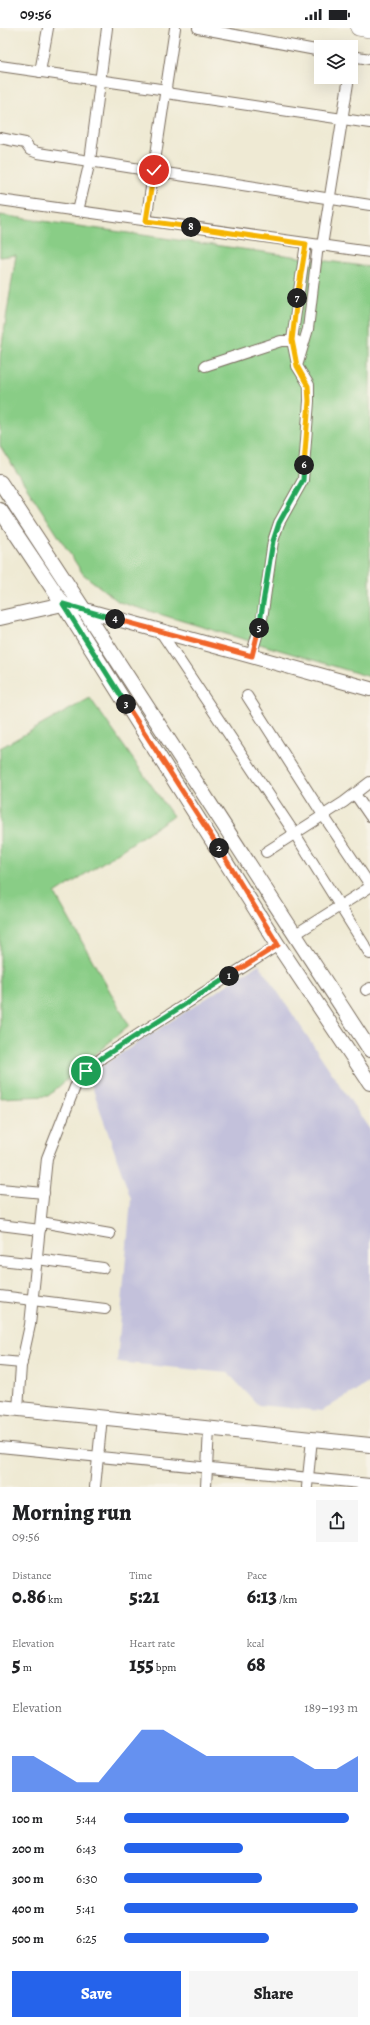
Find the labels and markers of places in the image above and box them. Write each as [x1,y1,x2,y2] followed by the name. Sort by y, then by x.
[137,153,171,187] pin
[181,217,201,237] pin: 8
[287,288,307,308] pin: 7
[294,455,314,475] pin: 6
[105,609,125,629] pin: 4
[249,618,269,638] pin: 5
[116,694,136,714] pin: 3
[209,838,229,858] pin: 2
[219,966,239,986] pin: 1
[69,1054,103,1088] pin

